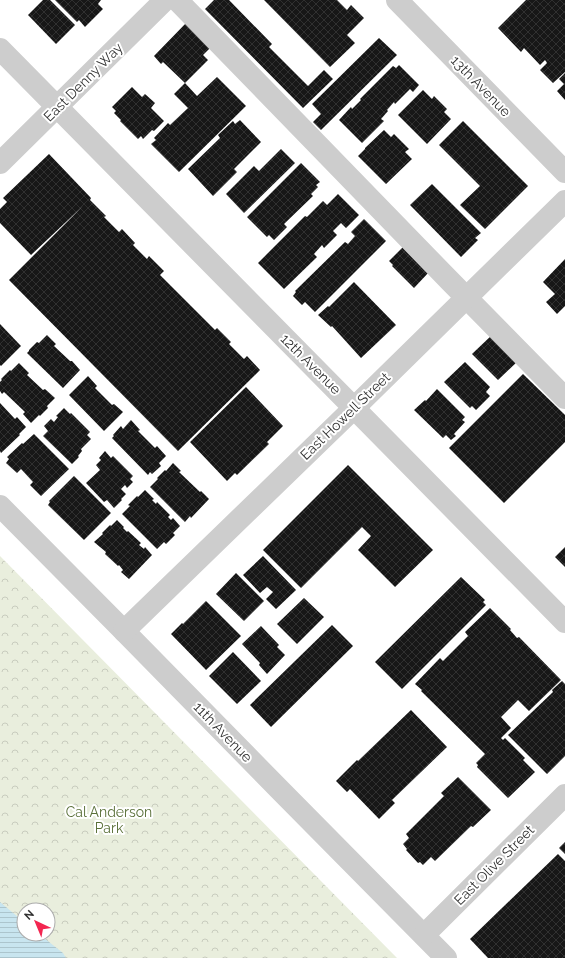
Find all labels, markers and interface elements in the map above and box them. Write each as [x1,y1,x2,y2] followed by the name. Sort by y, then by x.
[40,39,126,125] street label: East Denny Way
[448,52,514,120] street label: 13th Avenue
[278,331,344,397] street label: 12th Avenue
[297,369,393,463] street label: East Howell Street
[190,699,256,765] street label: 11th Avenue
[66,804,152,836] park label: Cal Anderson Park
[451,822,537,908] street label: East Olive Street
[16,902,56,942] north arrow
[22,908,37,923] text: N

